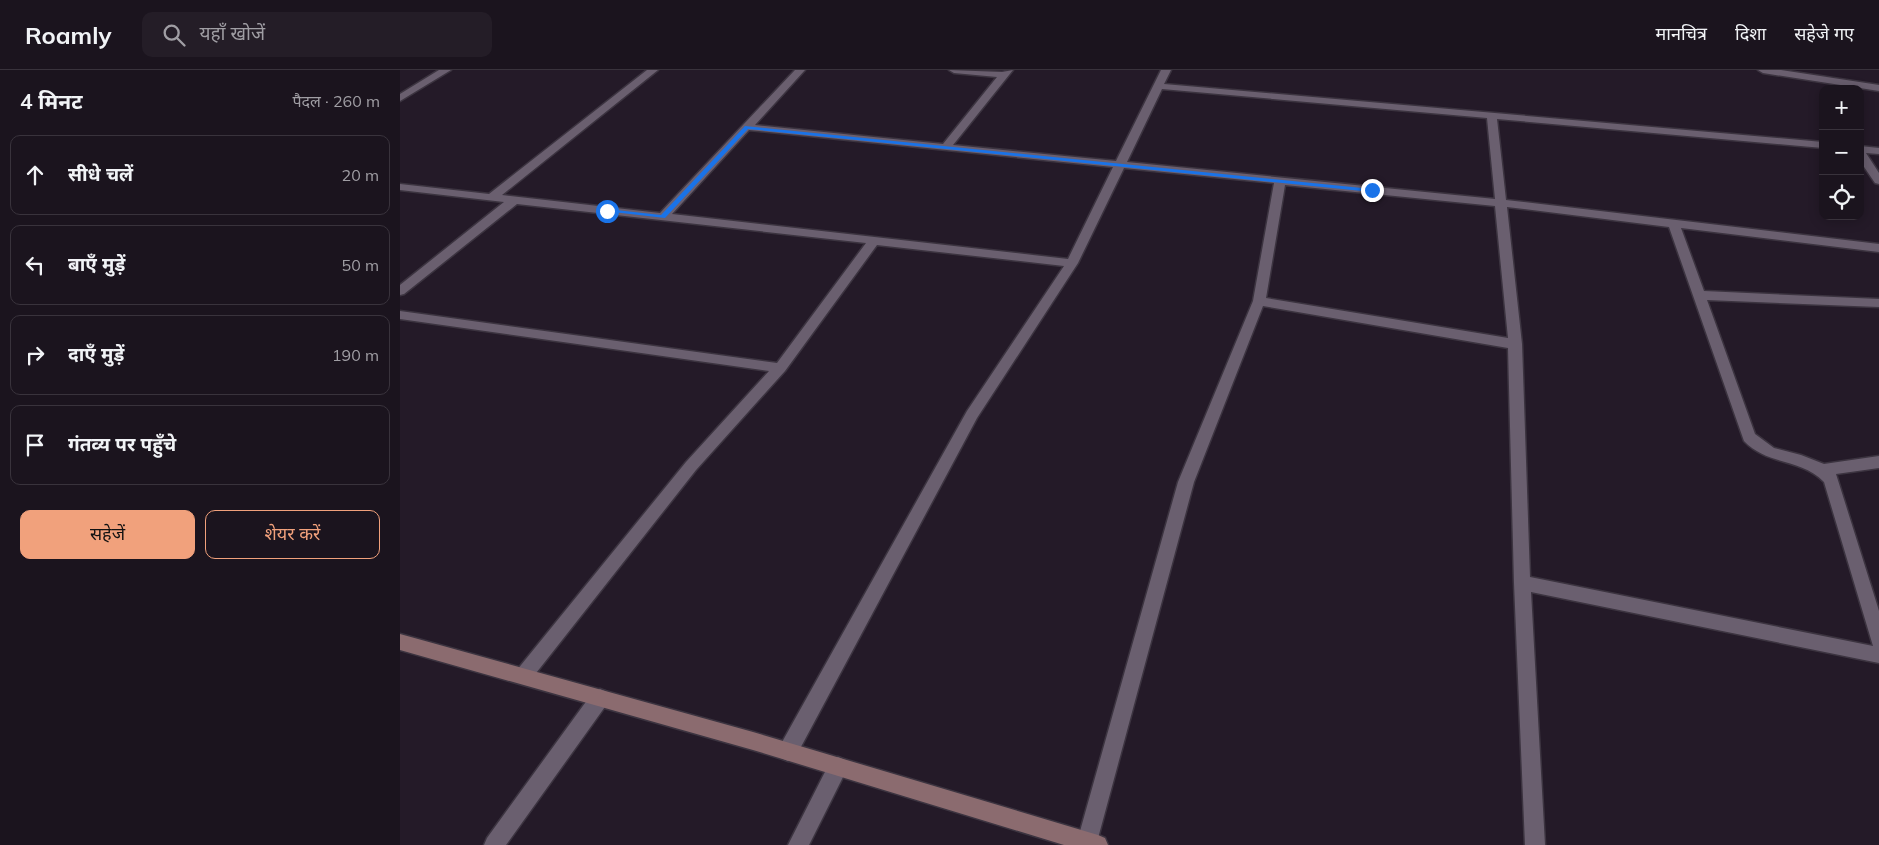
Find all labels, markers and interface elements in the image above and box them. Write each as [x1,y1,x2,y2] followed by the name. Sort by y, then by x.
[142,12,492,57] search box
[25,20,112,50] text: Roamly
[160,21,188,49] icon: search
[200,21,265,45] text: यहाँ खोजें
[1656,22,1707,45] text: मानचित्र
[1735,22,1766,45] text: दिशा
[1794,22,1854,45] text: सहेजे गए
[1819,85,1864,220] map controls
[1819,85,1864,130] button: +
[20,88,82,114] text: 4 मिनट
[292,91,380,111] text: पैदल · 260 m
[1819,130,1864,175] button: −
[21,161,49,189] icon: ahead
[68,162,133,186] text: सीधे चलें
[342,165,379,185] text: 20 m
[1819,175,1864,220] button: locate
[1361,179,1384,202] route end
[596,200,619,223] route start
[21,251,49,279] icon: left
[68,252,125,276] text: बाएँ मुड़ें
[342,255,379,275] text: 50 m
[21,341,49,369] icon: right
[68,342,124,366] text: दाएँ मुड़ें
[332,345,379,365] text: 190 m
[21,431,49,459] icon: arrive
[68,432,176,456] text: गंतव्य पर पहुँचे
[20,510,195,559] button: सहेजें
[205,510,380,559] button: शेयर करें

